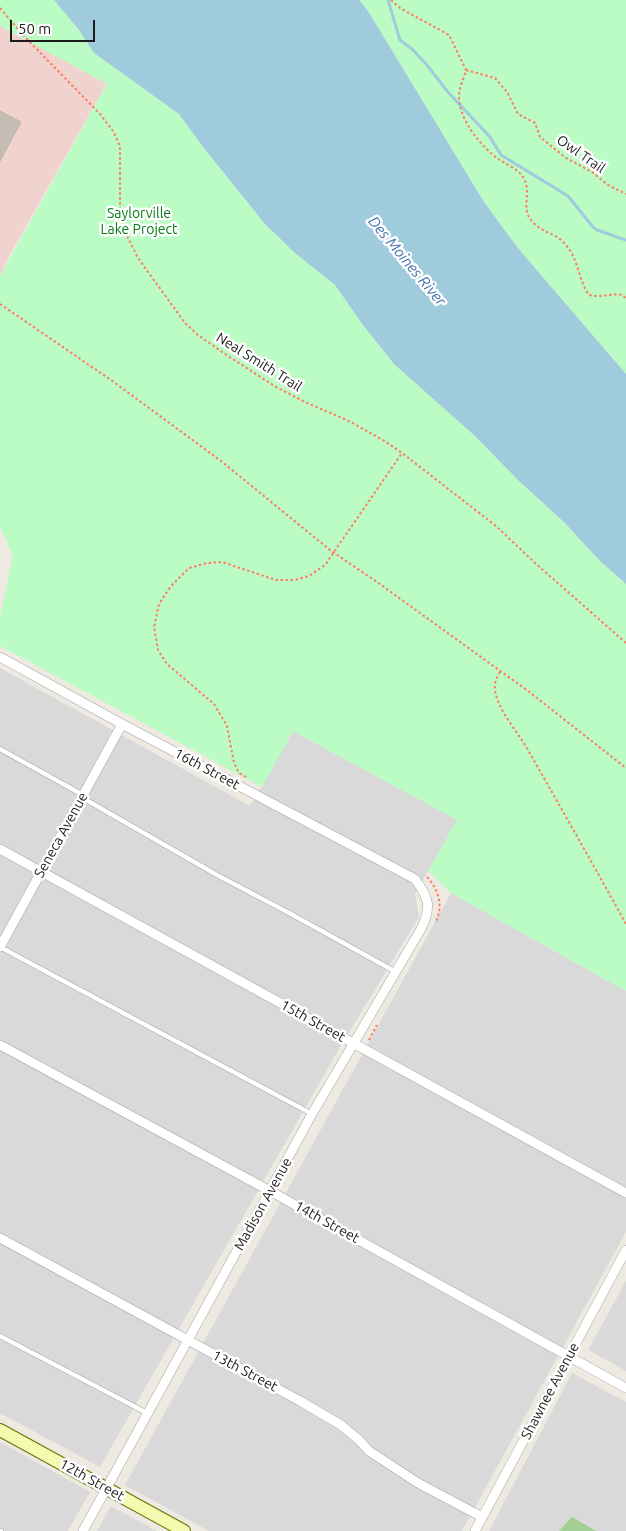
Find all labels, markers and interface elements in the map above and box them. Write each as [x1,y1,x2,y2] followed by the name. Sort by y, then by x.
[12,10,98,42] scale bar
[18,20,51,37] text: 50 m
[553,131,609,177] street label: Owl Trail
[100,205,178,238] park label: Saylorville Lake Project
[364,213,450,309] water label: Des Moines River
[213,329,305,395] street label: Neal Smith Trail
[171,745,243,793] street label: 16th Street
[31,789,91,881] street label: Seneca Avenue
[278,996,348,1046] street label: 15th Street
[231,1155,295,1253] street label: Madison Avenue
[292,1197,362,1247] street label: 14th Street
[517,1340,583,1442] street label: Shawnee Avenue
[209,1347,281,1395] street label: 13th Street
[57,1455,127,1505] street label: 12th Street

